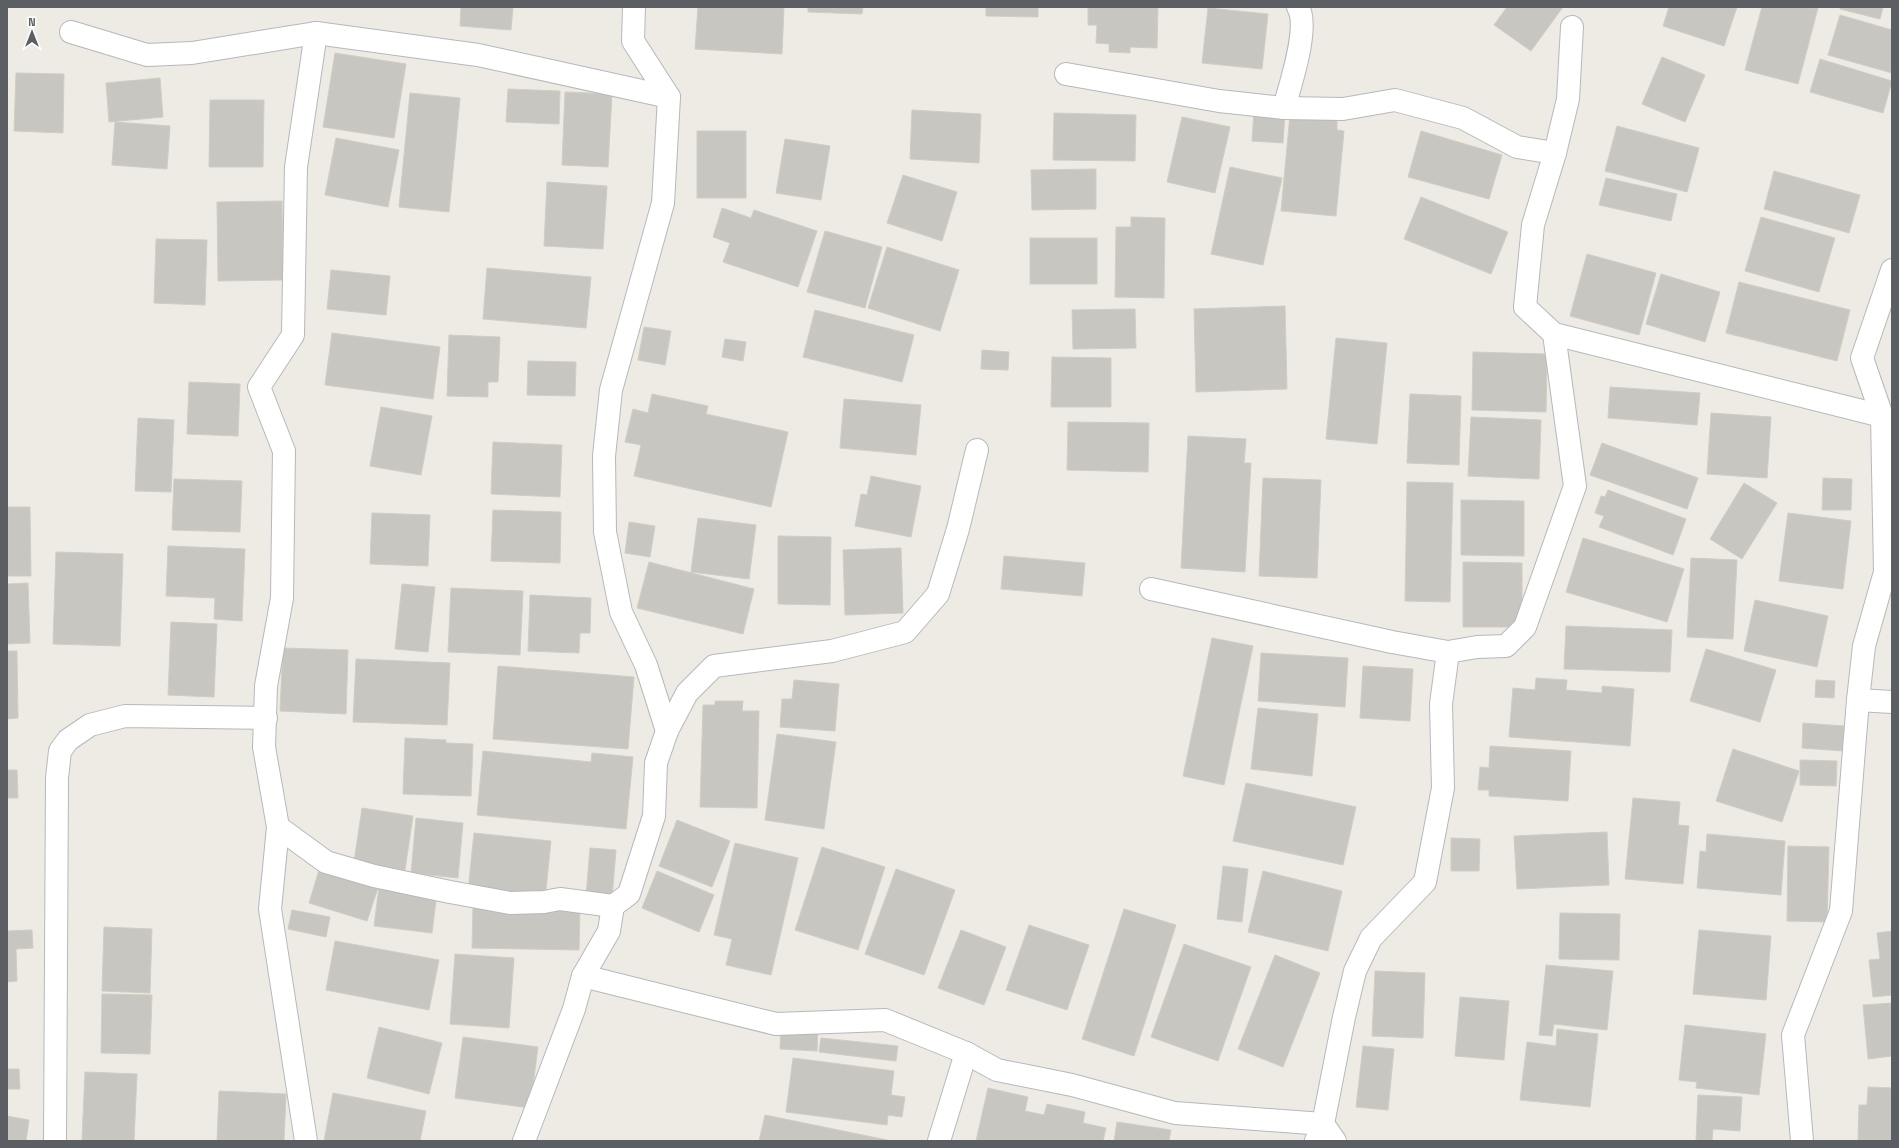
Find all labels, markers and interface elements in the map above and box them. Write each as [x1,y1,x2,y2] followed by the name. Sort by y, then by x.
[12,12,52,52] north arrow
[28,15,36,29] text: N

